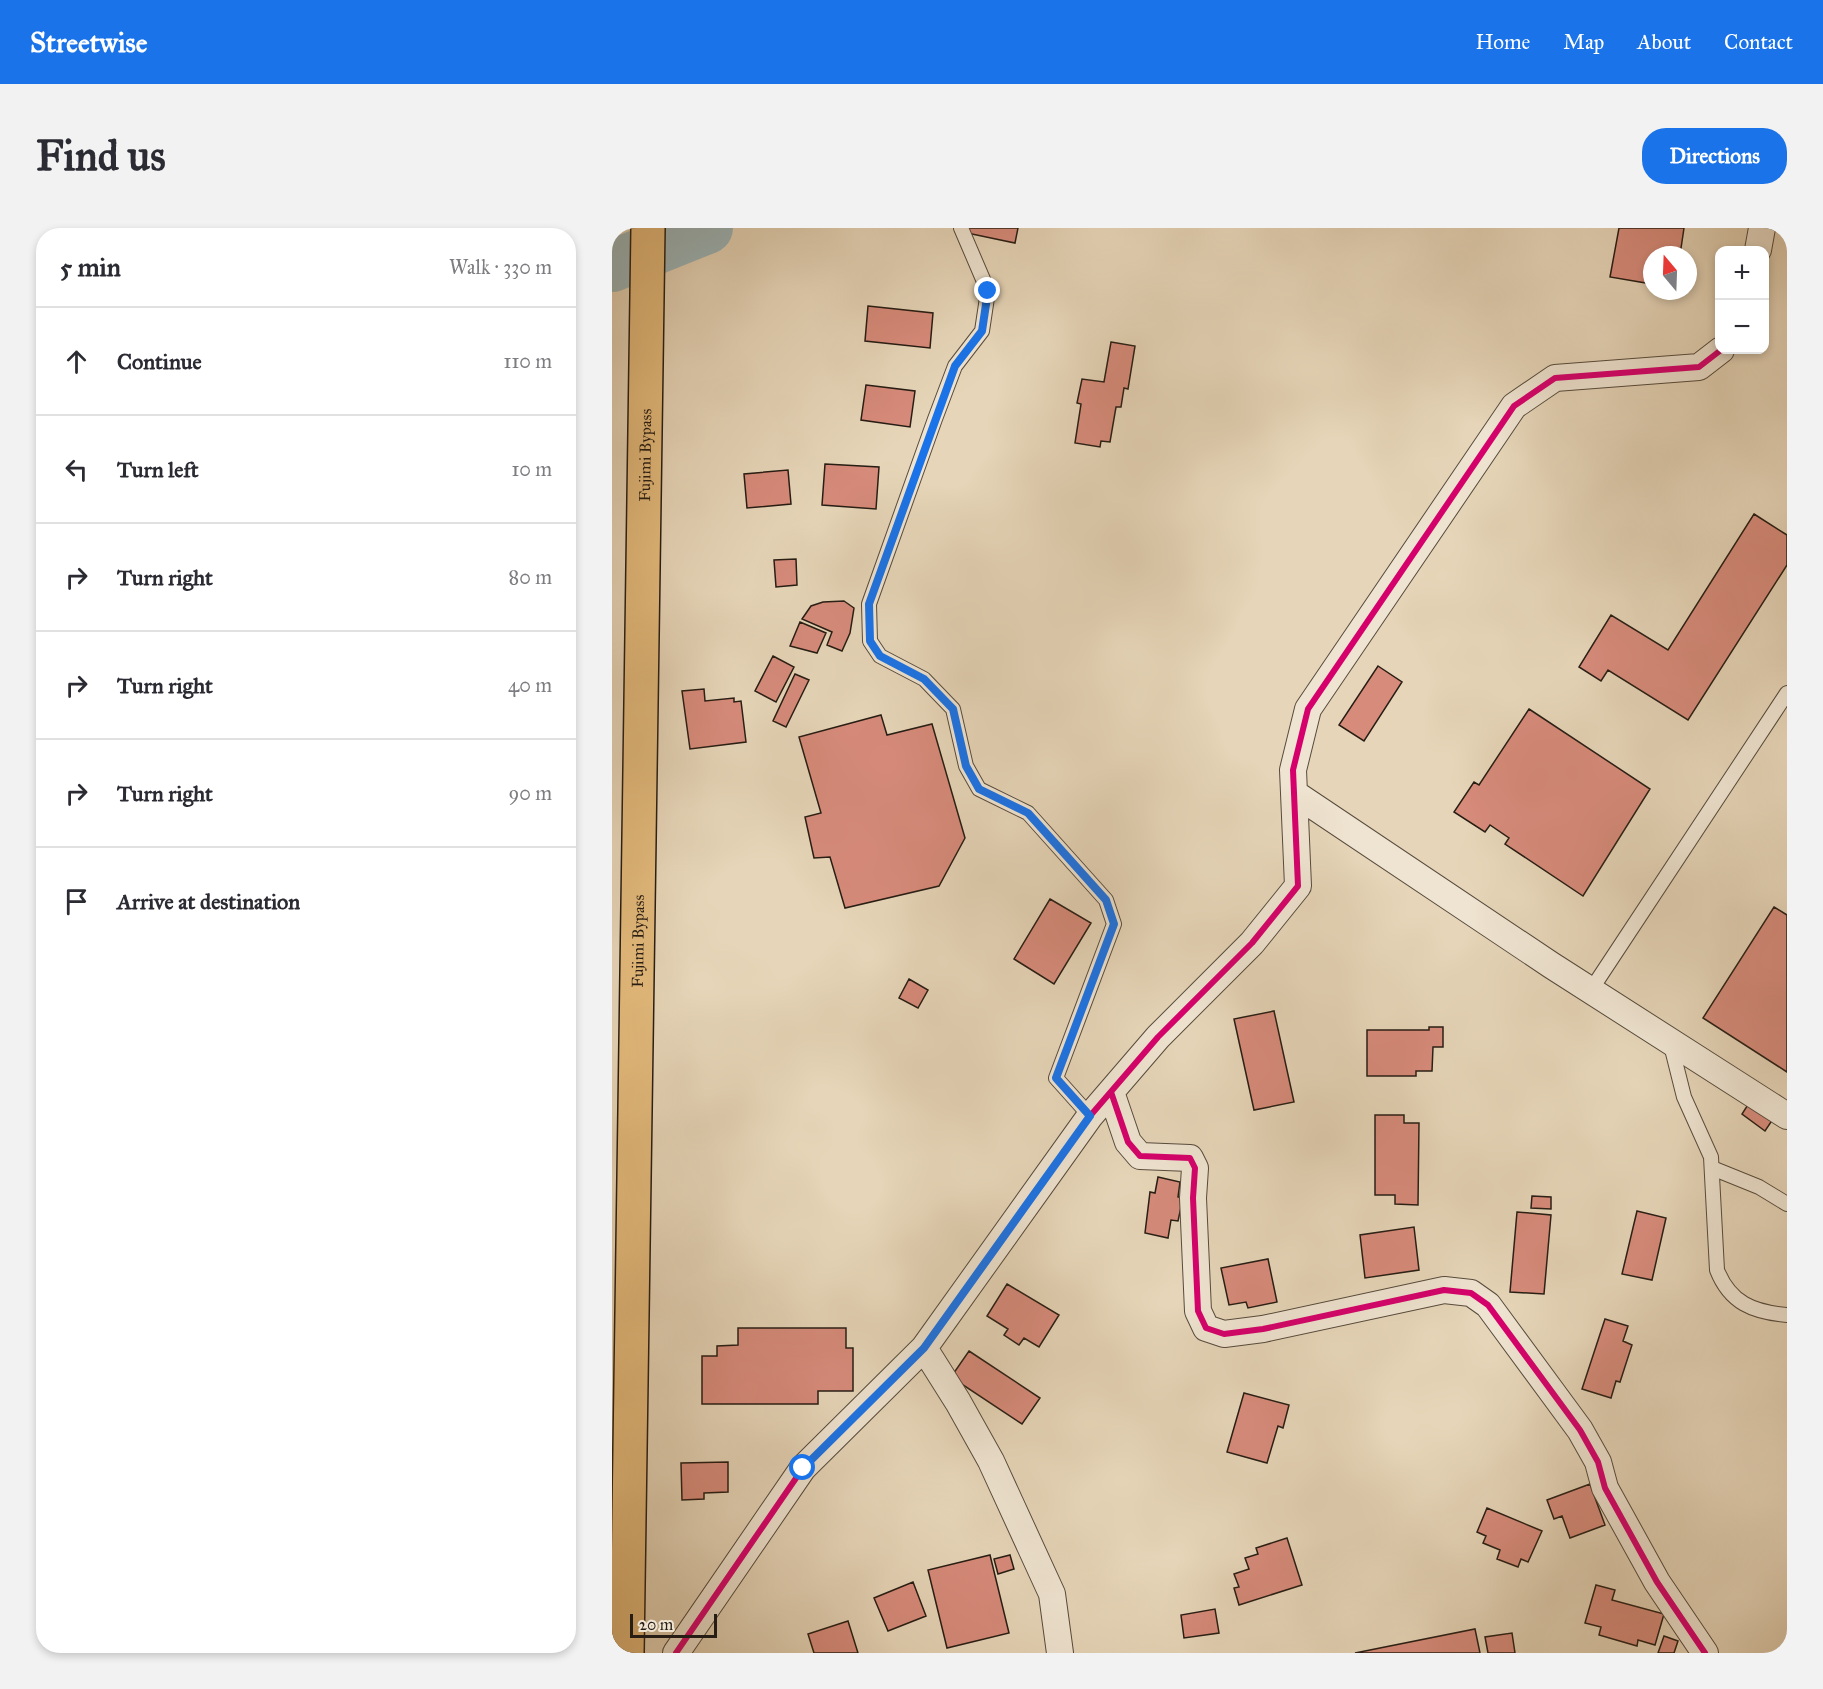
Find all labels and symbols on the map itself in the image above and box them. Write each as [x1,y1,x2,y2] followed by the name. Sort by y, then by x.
[1643,246,1697,300] north arrow
[974,277,1000,303] route end
[634,408,655,502] street label: Fujimi Bypass
[627,894,648,988] street label: Fujimi Bypass
[789,1454,815,1480] route start
[630,1611,717,1638] scale bar

